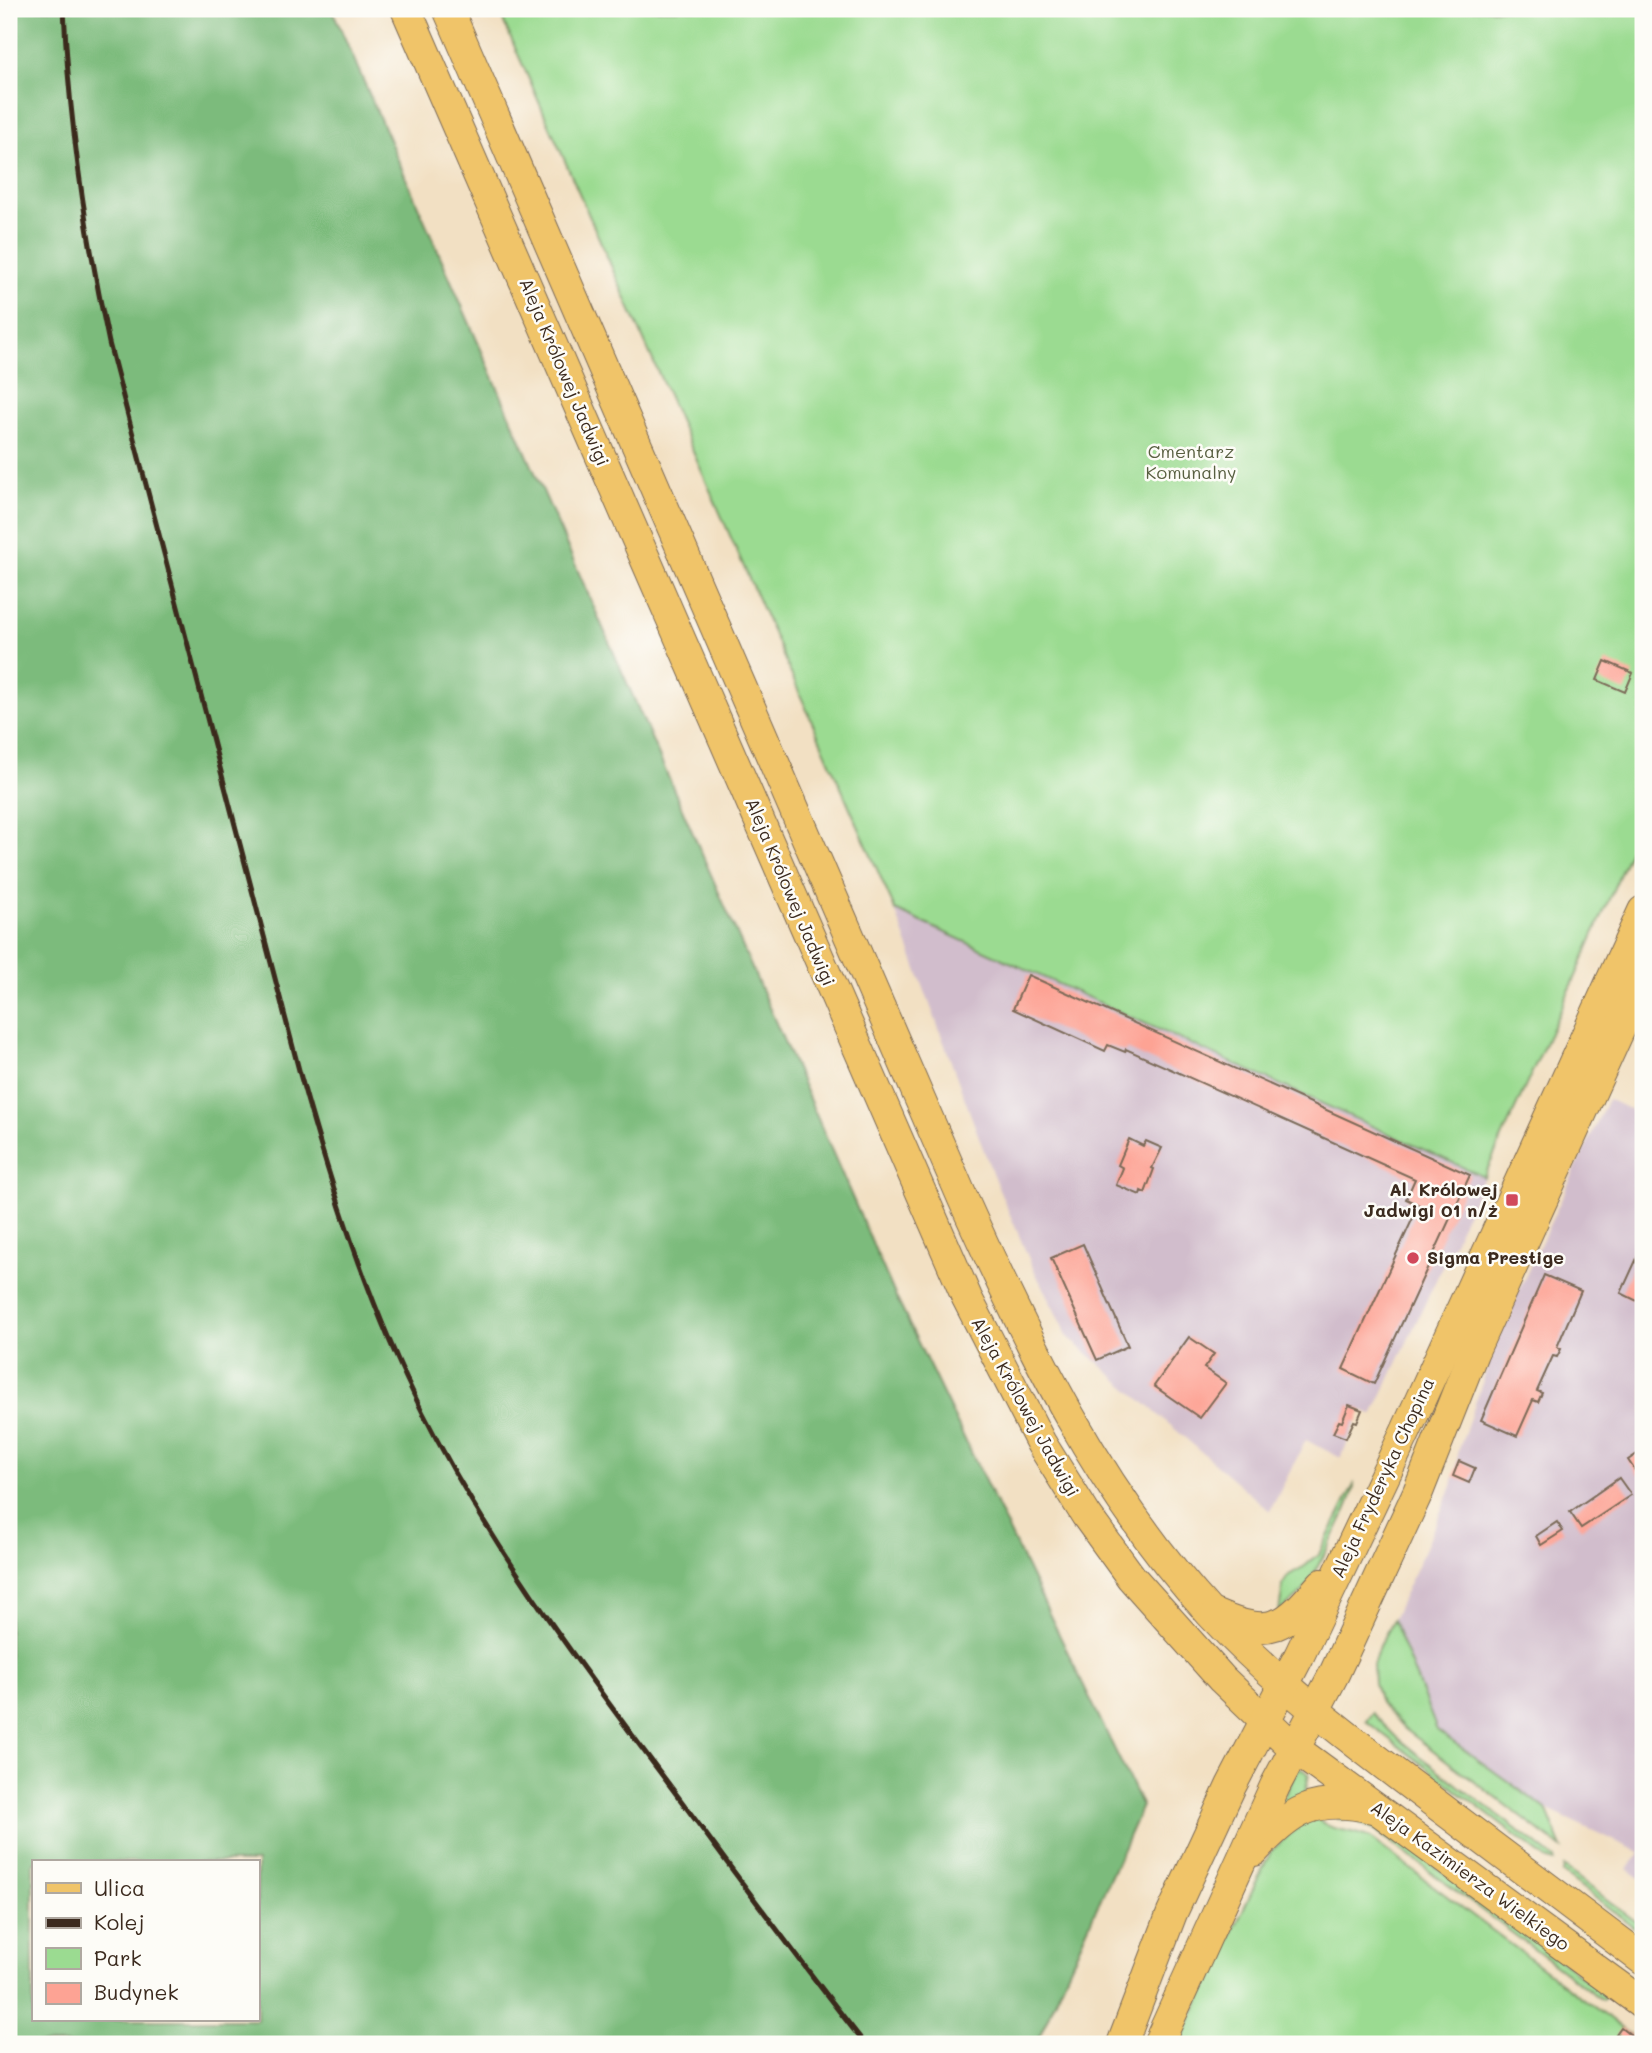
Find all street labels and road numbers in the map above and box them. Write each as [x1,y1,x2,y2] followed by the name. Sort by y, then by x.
[514,274,615,469] street label: Aleja Królowej Jadwigi
[740,794,841,989] street label: Aleja Królowej Jadwigi
[966,1312,1085,1501] street label: Aleja Królowej Jadwigi
[1325,1373,1439,1582] street label: Aleja Fryderyka Chopina
[1366,1795,1575,1956] street label: Aleja Kazimierza Wielkiego

